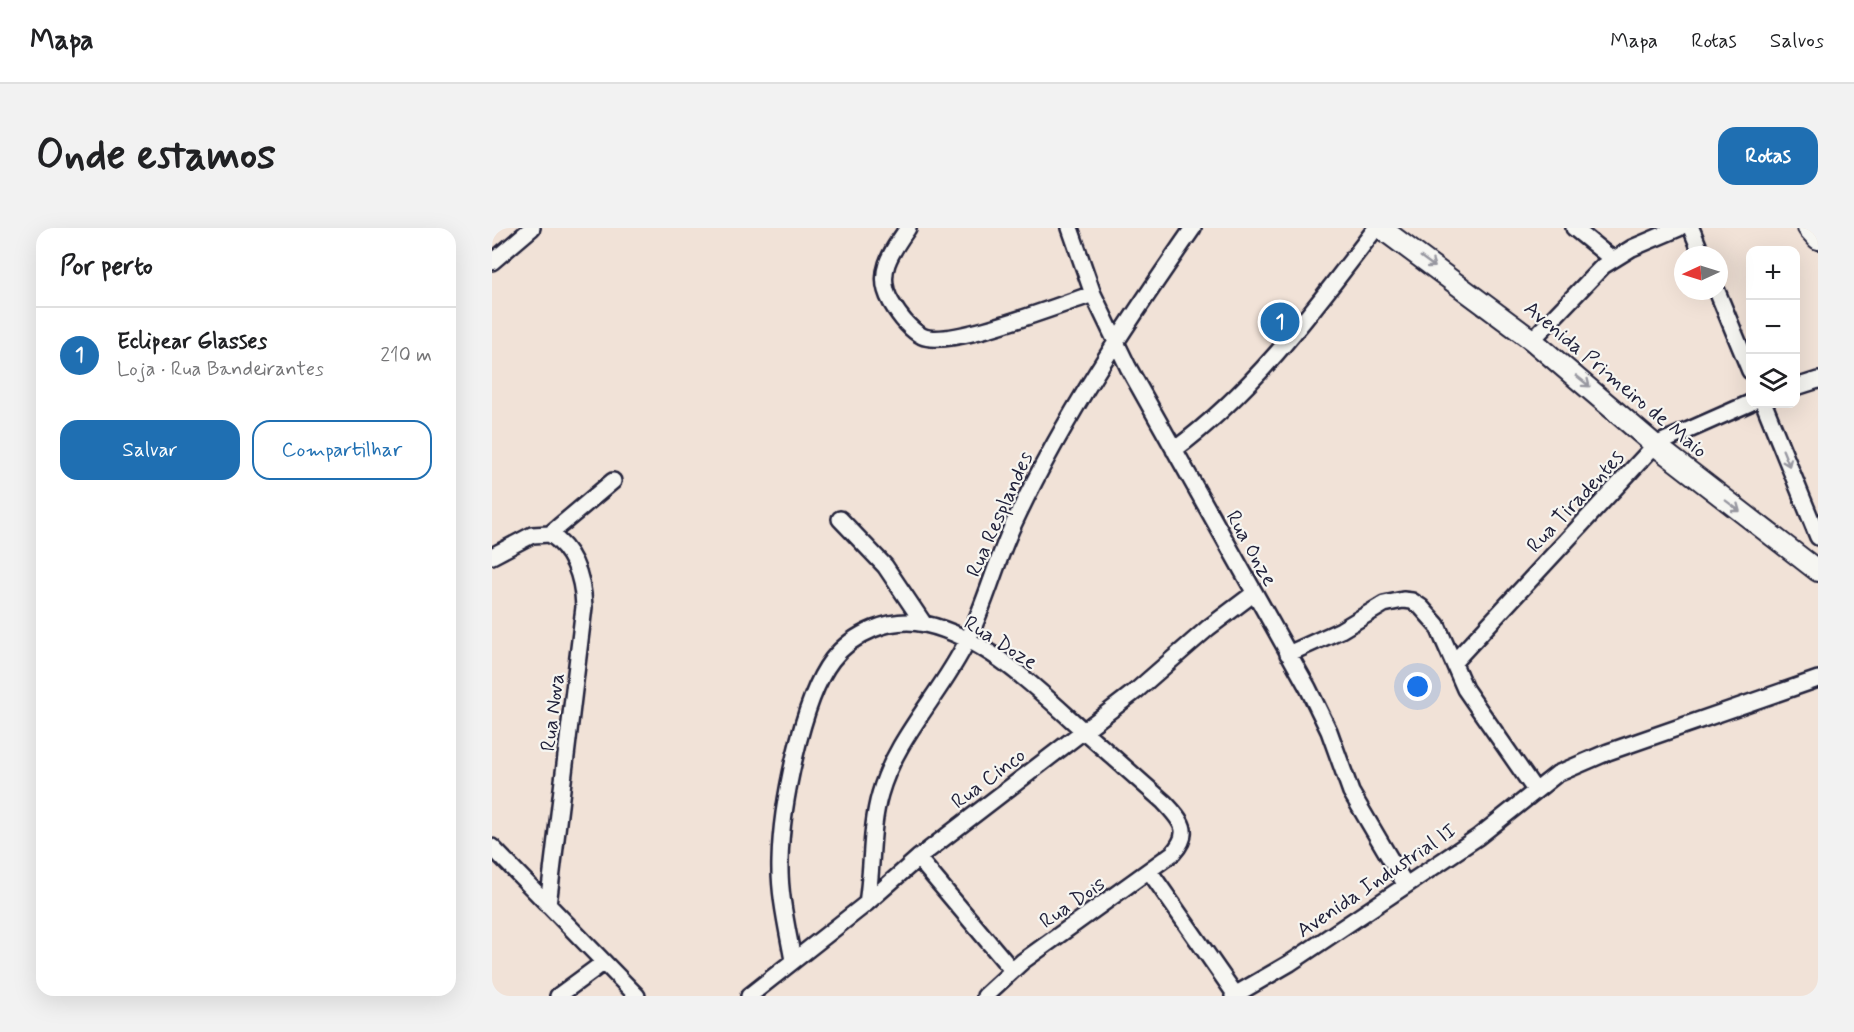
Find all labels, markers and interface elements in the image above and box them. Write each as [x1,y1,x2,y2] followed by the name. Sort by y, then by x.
[30,23,94,60] text: Mapa
[1610,27,1658,55] text: Mapa
[1691,27,1737,55] text: Rotas
[1770,27,1824,55] text: Salvos
[1718,127,1818,185] button: Rotas
[36,129,276,184] text: Onde estamos
[1674,246,1728,300] north arrow
[1746,246,1800,408] map controls
[1746,246,1800,300] button: +
[60,250,153,284] text: Por perto
[1420,256,1436,268] one-way arrow
[1518,295,1713,465] street label: Avenida Primeiro de Maio
[1260,300,1300,344] pin: 1
[1746,300,1800,354] button: −
[117,328,267,356] text: Eclipear Glasses
[75,342,84,369] text: 1
[380,342,432,369] text: 210 m
[1746,354,1800,408] button: layers
[117,356,324,383] text: Loja · Rua Bandeirantes
[1575,375,1591,388] one-way arrow
[60,420,240,480] button: Salvar
[252,420,432,480] button: Compartilhar
[1521,444,1631,559] street label: Rua Tiradentes
[960,447,1040,582] street label: Rua Resplandes
[1781,448,1792,466] one-way arrow
[1724,500,1740,512] one-way arrow
[1219,506,1283,591] street label: Rua Onze
[958,609,1043,676] street label: Rua Doze
[534,671,572,753] street label: Rua Nova
[1403,672,1432,701] your location
[946,742,1032,816] street label: Rua Cinco
[1291,817,1462,945] street label: Avenida Industrial II
[1034,870,1111,936] street label: Rua Dois

